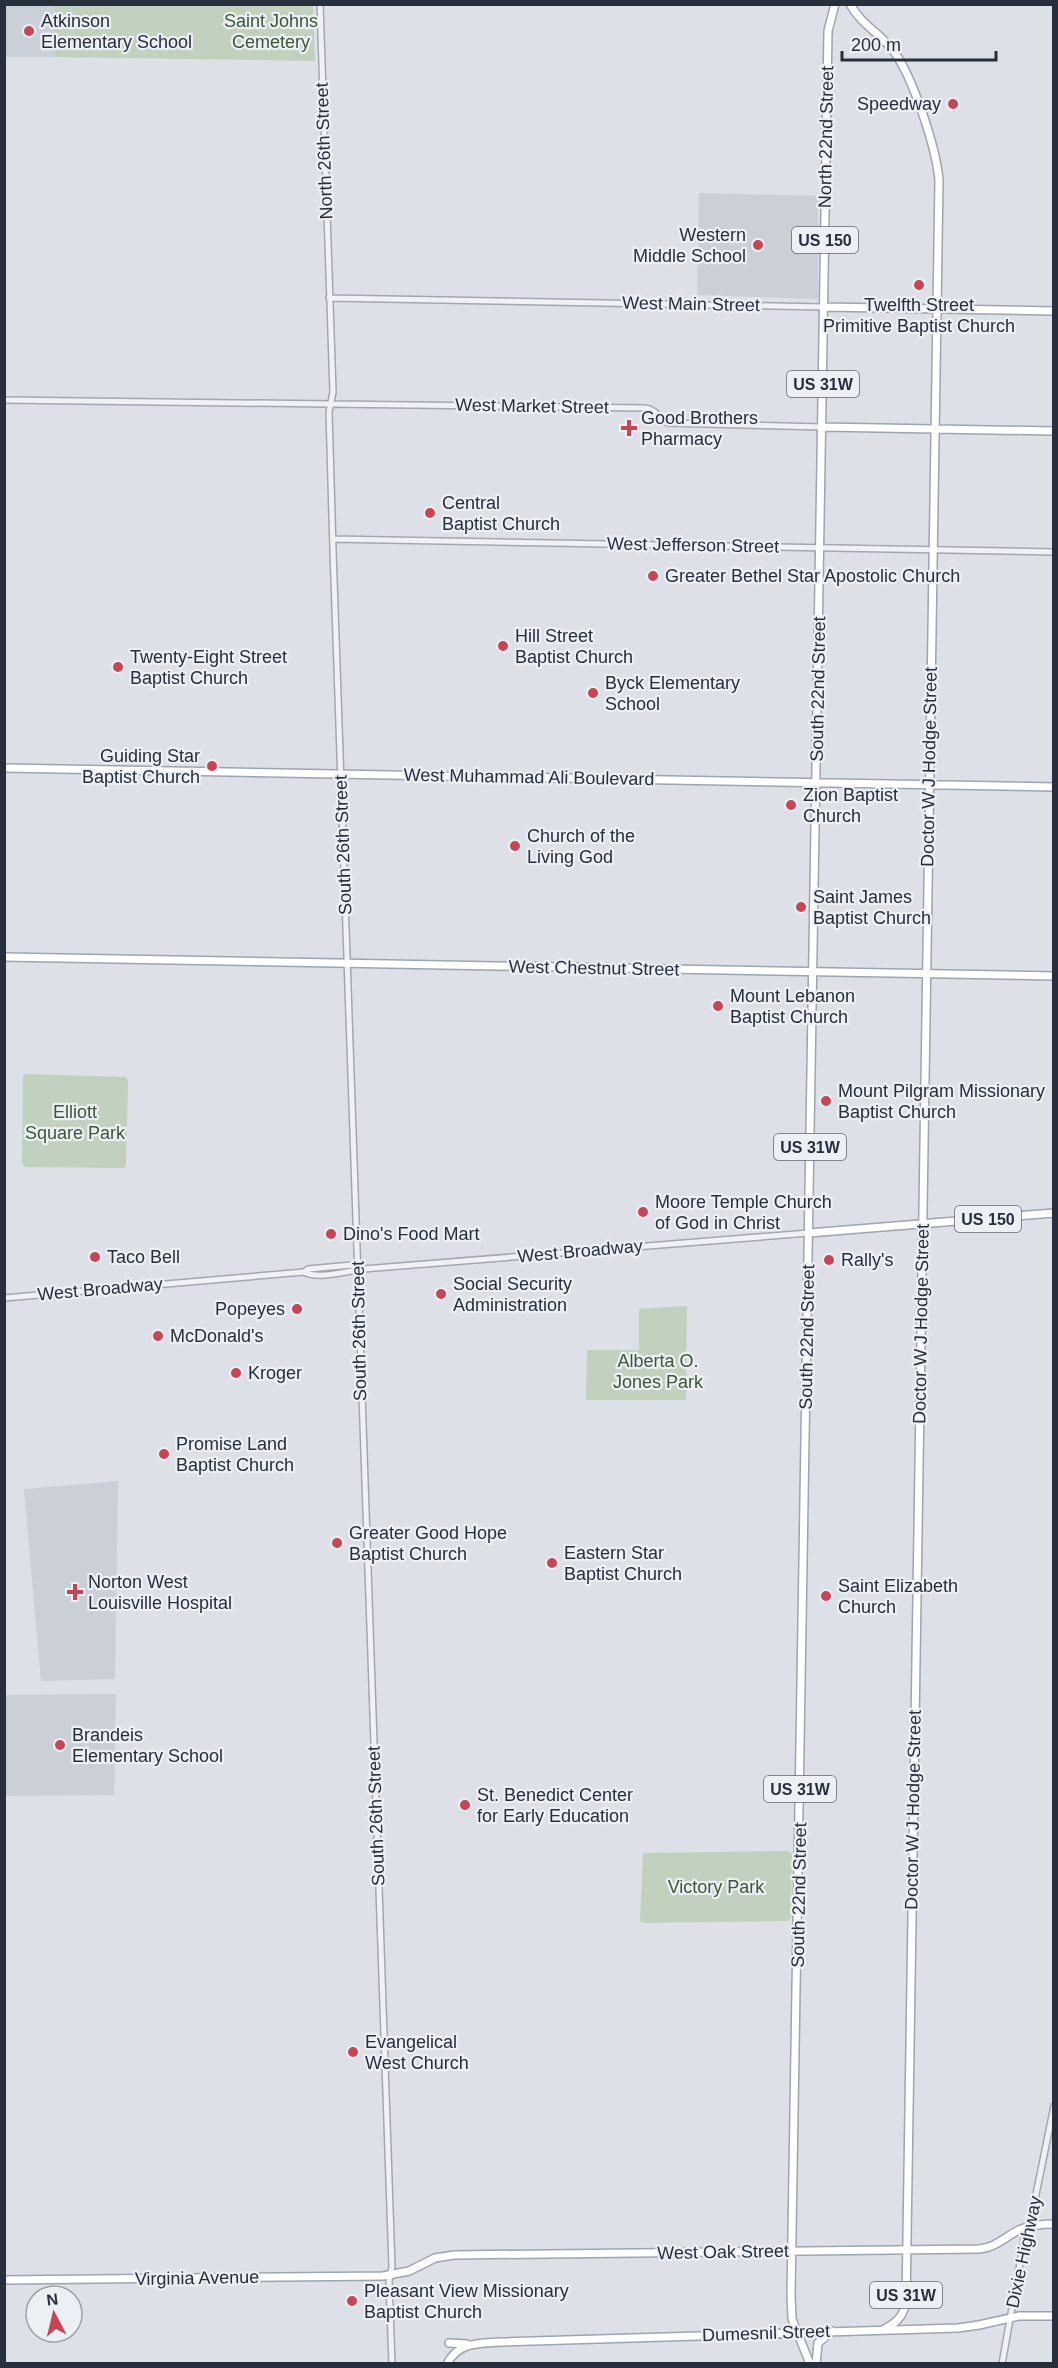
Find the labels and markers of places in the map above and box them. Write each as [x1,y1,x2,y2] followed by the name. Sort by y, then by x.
[41,11,192,52] place label: Atkinson Elementary School
[22,24,36,38] marker: Atkinson Elementary School
[857,94,941,114] place label: Speedway
[946,97,960,111] marker: Speedway
[633,225,746,266] place label: Western Middle School
[751,238,765,252] marker: Western Middle School
[912,278,926,292] marker: Twelfth Street Primitive Baptist Church
[823,295,1015,336] place label: Twelfth Street Primitive Baptist Church
[641,408,758,449] place label: Good Brothers Pharmacy
[622,421,636,435] marker: Good Brothers Pharmacy
[442,493,560,534] place label: Central Baptist Church
[423,506,437,520] marker: Central Baptist Church
[665,566,960,586] place label: Greater Bethel Star Apostolic Church
[646,569,660,583] marker: Greater Bethel Star Apostolic Church
[515,626,633,667] place label: Hill Street Baptist Church
[496,639,510,653] marker: Hill Street Baptist Church
[130,647,287,688] place label: Twenty-Eight Street Baptist Church
[111,660,125,674] marker: Twenty-Eight Street Baptist Church
[605,673,740,714] place label: Byck Elementary School
[586,686,600,700] marker: Byck Elementary School
[82,746,200,787] place label: Guiding Star Baptist Church
[205,759,219,773] marker: Guiding Star Baptist Church
[803,785,898,826] place label: Zion Baptist Church
[784,798,798,812] marker: Zion Baptist Church
[527,826,635,867] place label: Church of the Living God
[508,839,522,853] marker: Church of the Living God
[813,887,931,928] place label: Saint James Baptist Church
[794,900,808,914] marker: Saint James Baptist Church
[730,986,855,1027] place label: Mount Lebanon Baptist Church
[711,999,725,1013] marker: Mount Lebanon Baptist Church
[838,1081,1045,1122] place label: Mount Pilgram Missionary Baptist Church
[819,1094,833,1108] marker: Mount Pilgram Missionary Baptist Church
[655,1192,832,1233] place label: Moore Temple Church of God in Christ
[636,1205,650,1219] marker: Moore Temple Church of God in Christ
[343,1224,480,1244] place label: Dino's Food Mart
[324,1227,338,1241] marker: Dino's Food Mart
[107,1247,180,1267] place label: Taco Bell
[88,1250,102,1264] marker: Taco Bell
[841,1250,893,1270] place label: Rally's
[822,1253,836,1267] marker: Rally's
[453,1274,572,1315] place label: Social Security Administration
[434,1287,448,1301] marker: Social Security Administration
[215,1299,285,1319] place label: Popeyes
[290,1302,304,1316] marker: Popeyes
[170,1326,263,1346] place label: McDonald's
[151,1329,165,1343] marker: McDonald's
[248,1363,302,1383] place label: Kroger
[229,1366,243,1380] marker: Kroger
[176,1434,294,1475] place label: Promise Land Baptist Church
[157,1447,171,1461] marker: Promise Land Baptist Church
[349,1523,507,1564] place label: Greater Good Hope Baptist Church
[330,1536,344,1550] marker: Greater Good Hope Baptist Church
[564,1543,682,1584] place label: Eastern Star Baptist Church
[545,1556,559,1570] marker: Eastern Star Baptist Church
[88,1572,232,1613] place label: Norton West Louisville Hospital
[838,1576,958,1617] place label: Saint Elizabeth Church
[66,1583,84,1601] marker: Norton West Louisville Hospital
[819,1589,833,1603] marker: Saint Elizabeth Church
[72,1725,223,1766] place label: Brandeis Elementary School
[53,1738,67,1752] marker: Brandeis Elementary School
[477,1785,633,1826] place label: St. Benedict Center for Early Education
[458,1798,472,1812] marker: St. Benedict Center for Early Education
[365,2032,469,2073] place label: Evangelical West Church
[346,2045,360,2059] marker: Evangelical West Church
[364,2281,569,2322] place label: Pleasant View Missionary Baptist Church
[345,2294,359,2308] marker: Pleasant View Missionary Baptist Church

